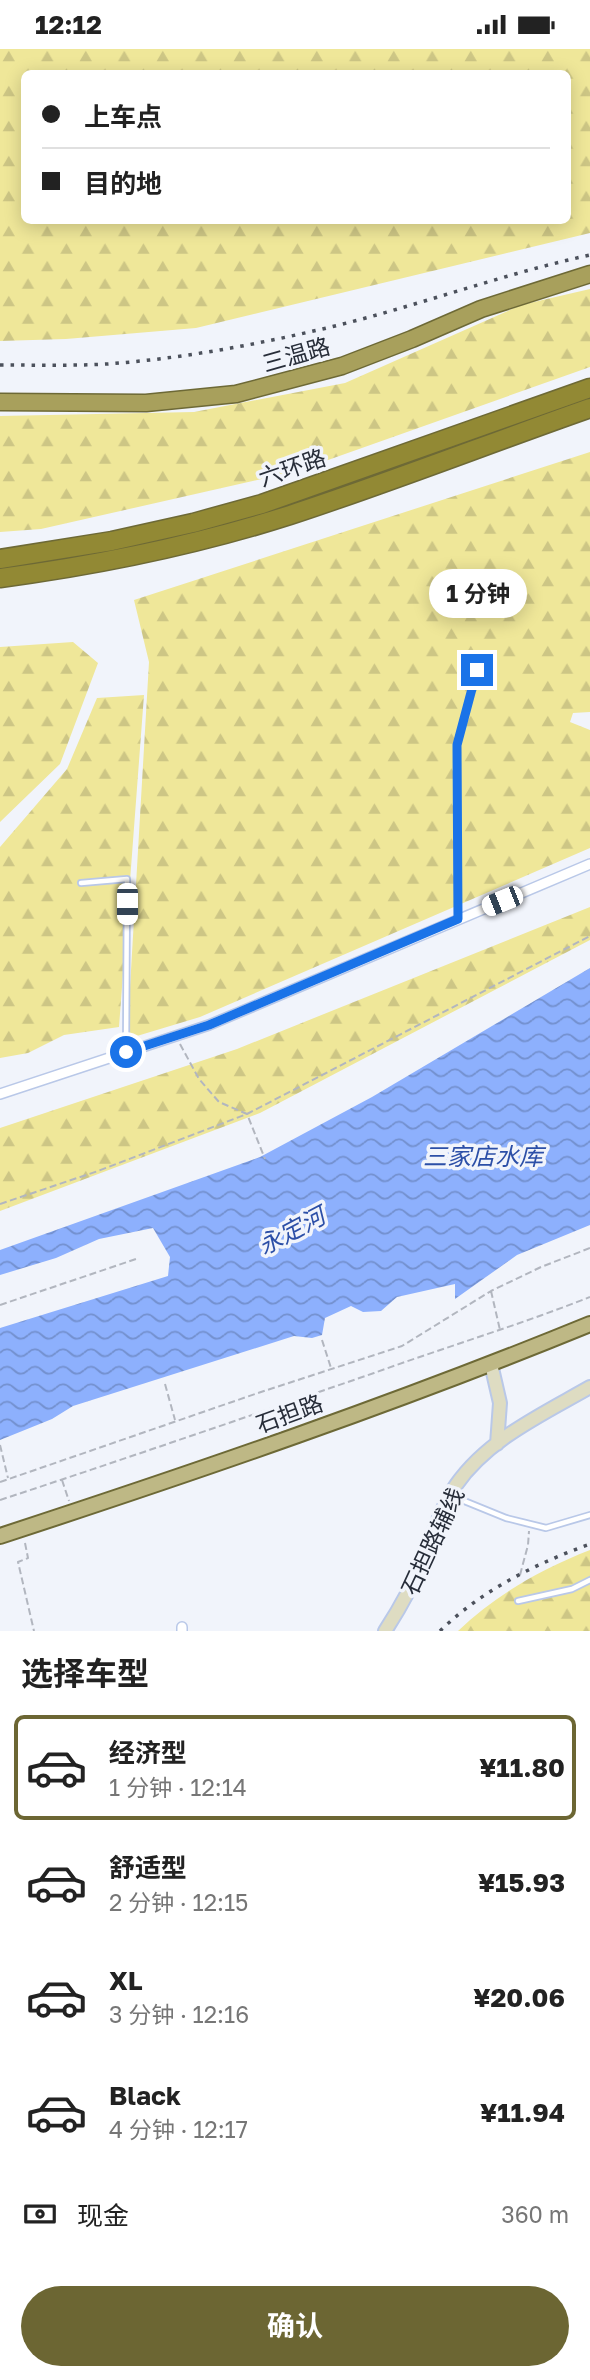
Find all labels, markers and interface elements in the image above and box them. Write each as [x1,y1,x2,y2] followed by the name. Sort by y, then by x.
[35,9,102,40] text: 12:12
[84,101,162,132] text: 上车点
[84,168,162,199] text: 目的地
[259,331,333,377] street label: 三温路
[255,443,329,491] street label: 六环路
[428,569,526,617] callout: 1 分钟
[446,579,510,607] text: 1 分钟
[461,654,493,686] route end
[117,883,138,925] car
[479,883,526,919] car
[110,1036,142,1068] route start
[423,1141,547,1170] water label: 三家店水库
[252,1198,333,1260] water label: 永定河
[252,1388,326,1438] street label: 石担路
[395,1483,469,1599] street label: 石担路辅线
[21,1654,149,1692] text: 选择车型
[25,1736,88,1799] icon: car
[109,1737,187,1768] text: 经济型
[479,1752,565,1783] text: ¥11.80
[109,1773,247,1801] text: 1 分钟 · 12:14
[25,1851,88,1914] icon: car
[109,1852,187,1883] text: 舒适型
[478,1867,565,1898] text: ¥15.93
[109,1888,248,1916] text: 2 分钟 · 12:15
[109,1965,143,1996] text: XL
[25,1966,88,2029] icon: car
[473,1982,565,2013] text: ¥20.06
[109,2000,249,2028] text: 3 分钟 · 12:16
[109,2080,181,2111] text: Black
[25,2081,88,2144] icon: car
[480,2097,565,2128] text: ¥11.94
[109,2115,248,2143] text: 4 分钟 · 12:17
[21,2195,59,2233] icon: cash
[77,2200,129,2231] text: 现金
[501,2200,569,2228] text: 360 m
[21,2286,569,2366] button: 确认

